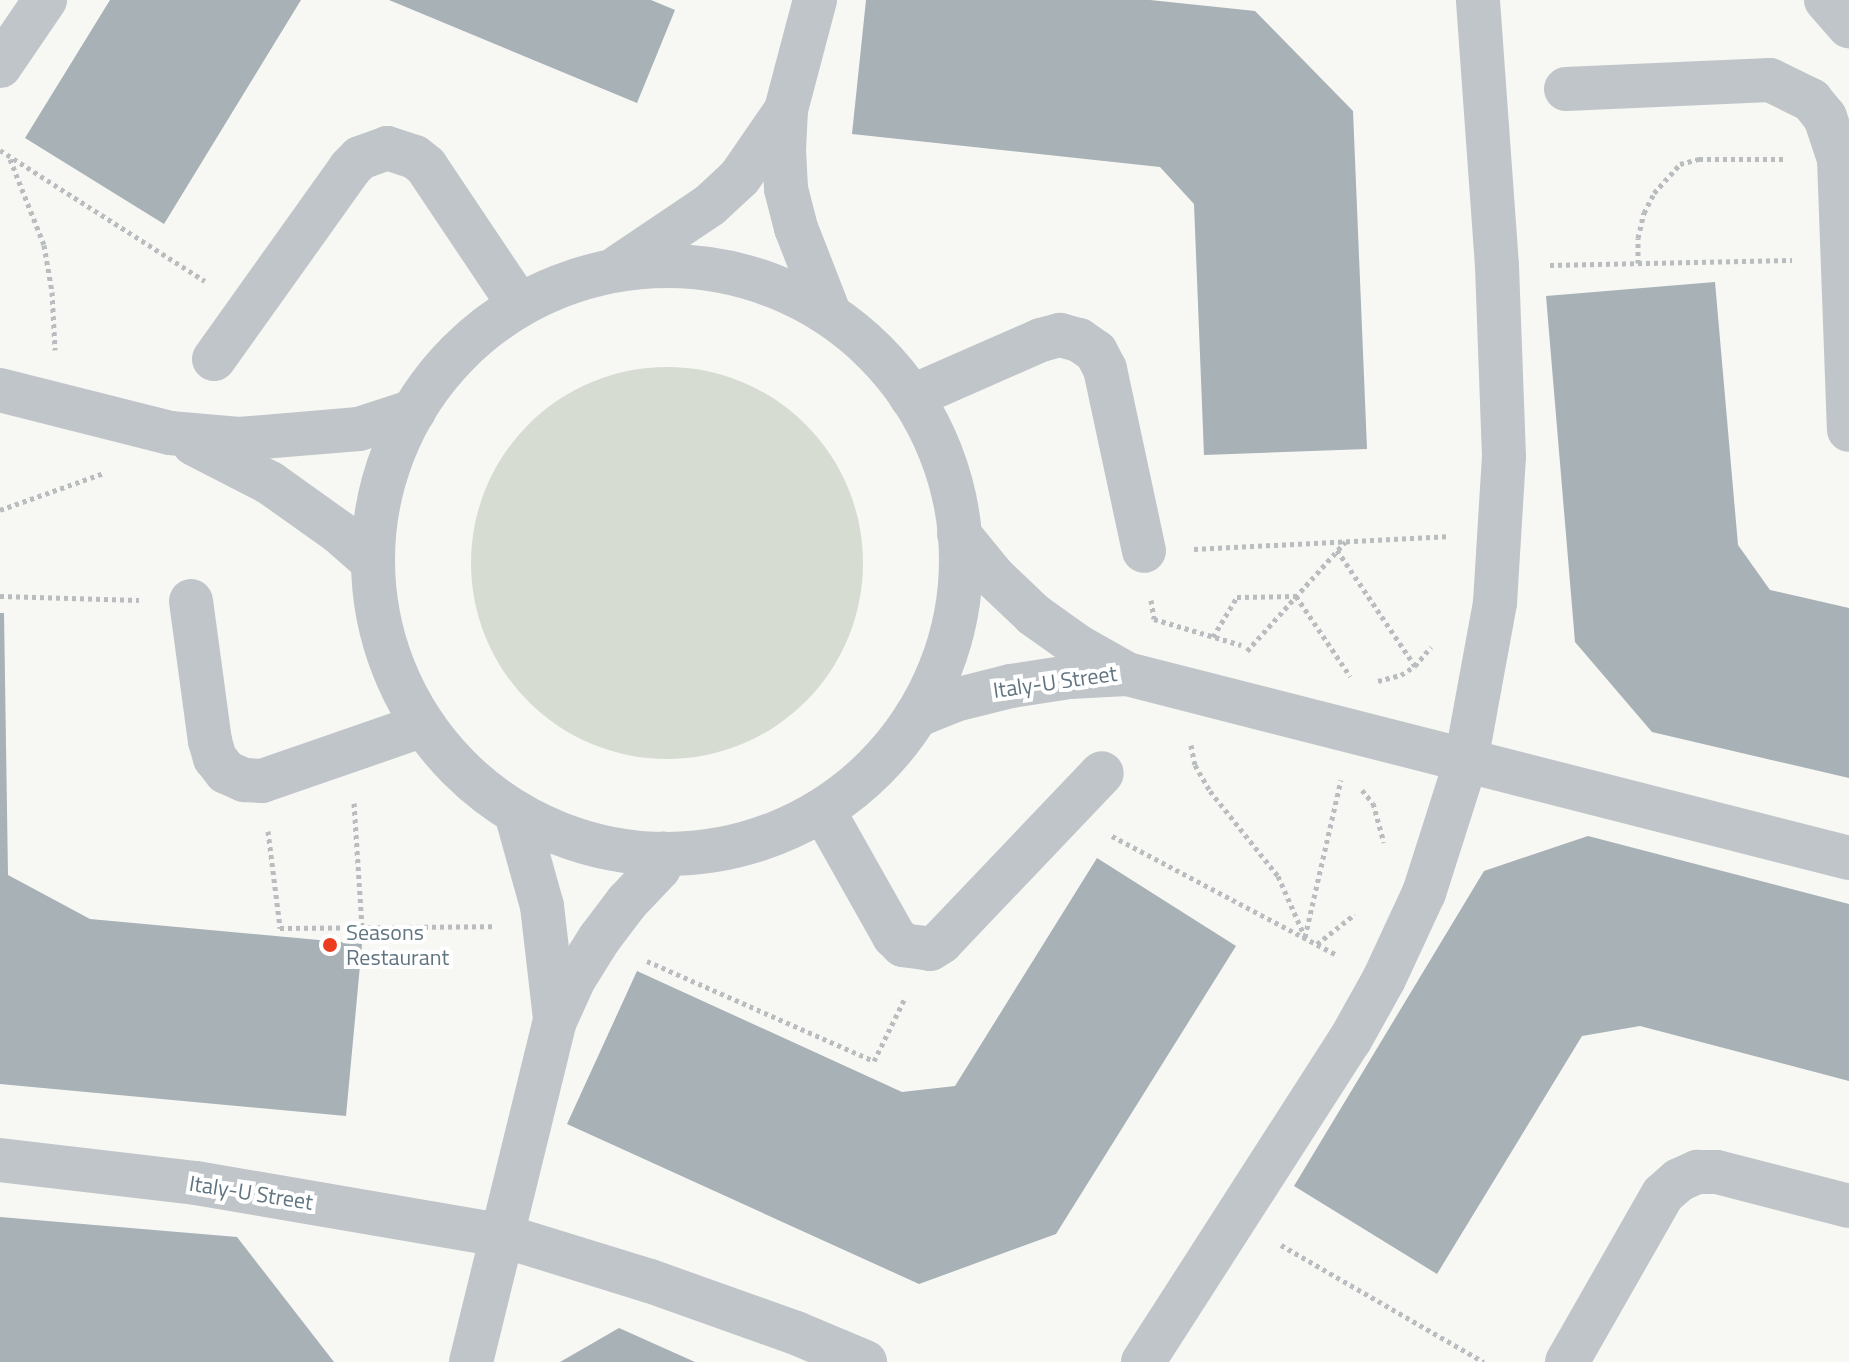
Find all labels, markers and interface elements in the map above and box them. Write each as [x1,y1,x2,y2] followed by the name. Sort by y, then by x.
[991,660,1119,704] street label: Italy-U Street
[346,919,449,970] place label: Seasons Restaurant
[321,936,339,954] marker: Seasons Restaurant
[187,1170,315,1216] street label: Italy-U Street

